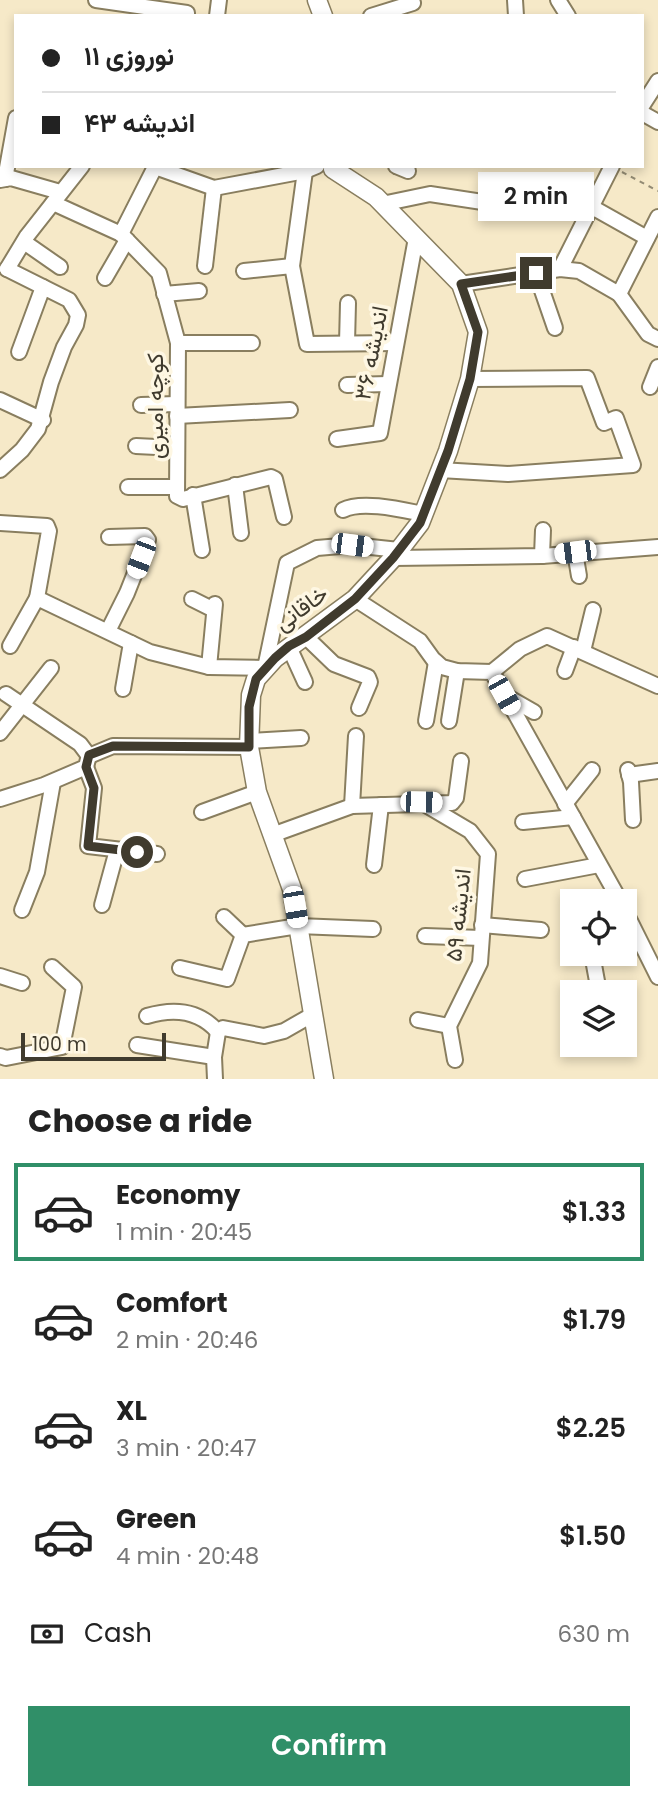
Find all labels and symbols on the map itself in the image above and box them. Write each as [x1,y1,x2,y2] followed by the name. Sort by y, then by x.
[478,172,594,220] callout: 2 min
[520,257,552,289] route end
[346,303,396,403] street label: اندیشه ۳۶
[139,353,171,459] street label: کوچه امیری
[330,532,375,558] car
[124,535,159,581] car
[553,539,598,565] car
[268,578,334,638] street label: خاقانی
[485,672,524,718] car
[400,791,443,813] car
[121,836,153,868] route start
[437,867,479,963] street label: اندیشه ۵۹
[282,884,309,930] car
[21,1030,166,1062] scale bar

